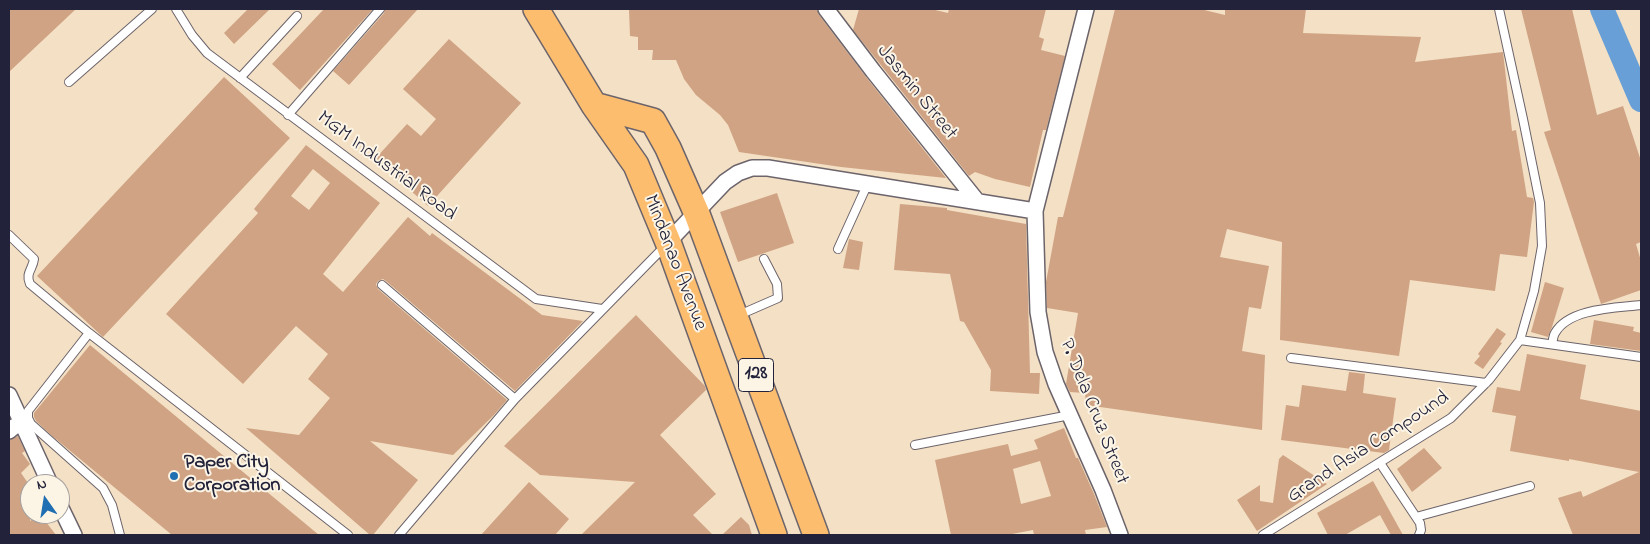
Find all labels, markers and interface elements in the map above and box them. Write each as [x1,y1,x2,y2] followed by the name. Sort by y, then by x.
[870,41,962,145] street label: Jasmin Street
[312,107,460,227] street label: MGM Industrial Road
[637,192,711,334] street label: Mindanao Avenue
[1053,336,1133,488] street label: P. Dela Cruz Street
[738,358,774,392] road number: 128
[1284,387,1454,509] street label: Grand Asia Compound
[184,452,280,499] place label: Paper City Corporation
[168,470,180,482] marker: Paper City Corporation
[20,474,70,524] north arrow
[35,474,49,496] text: N

